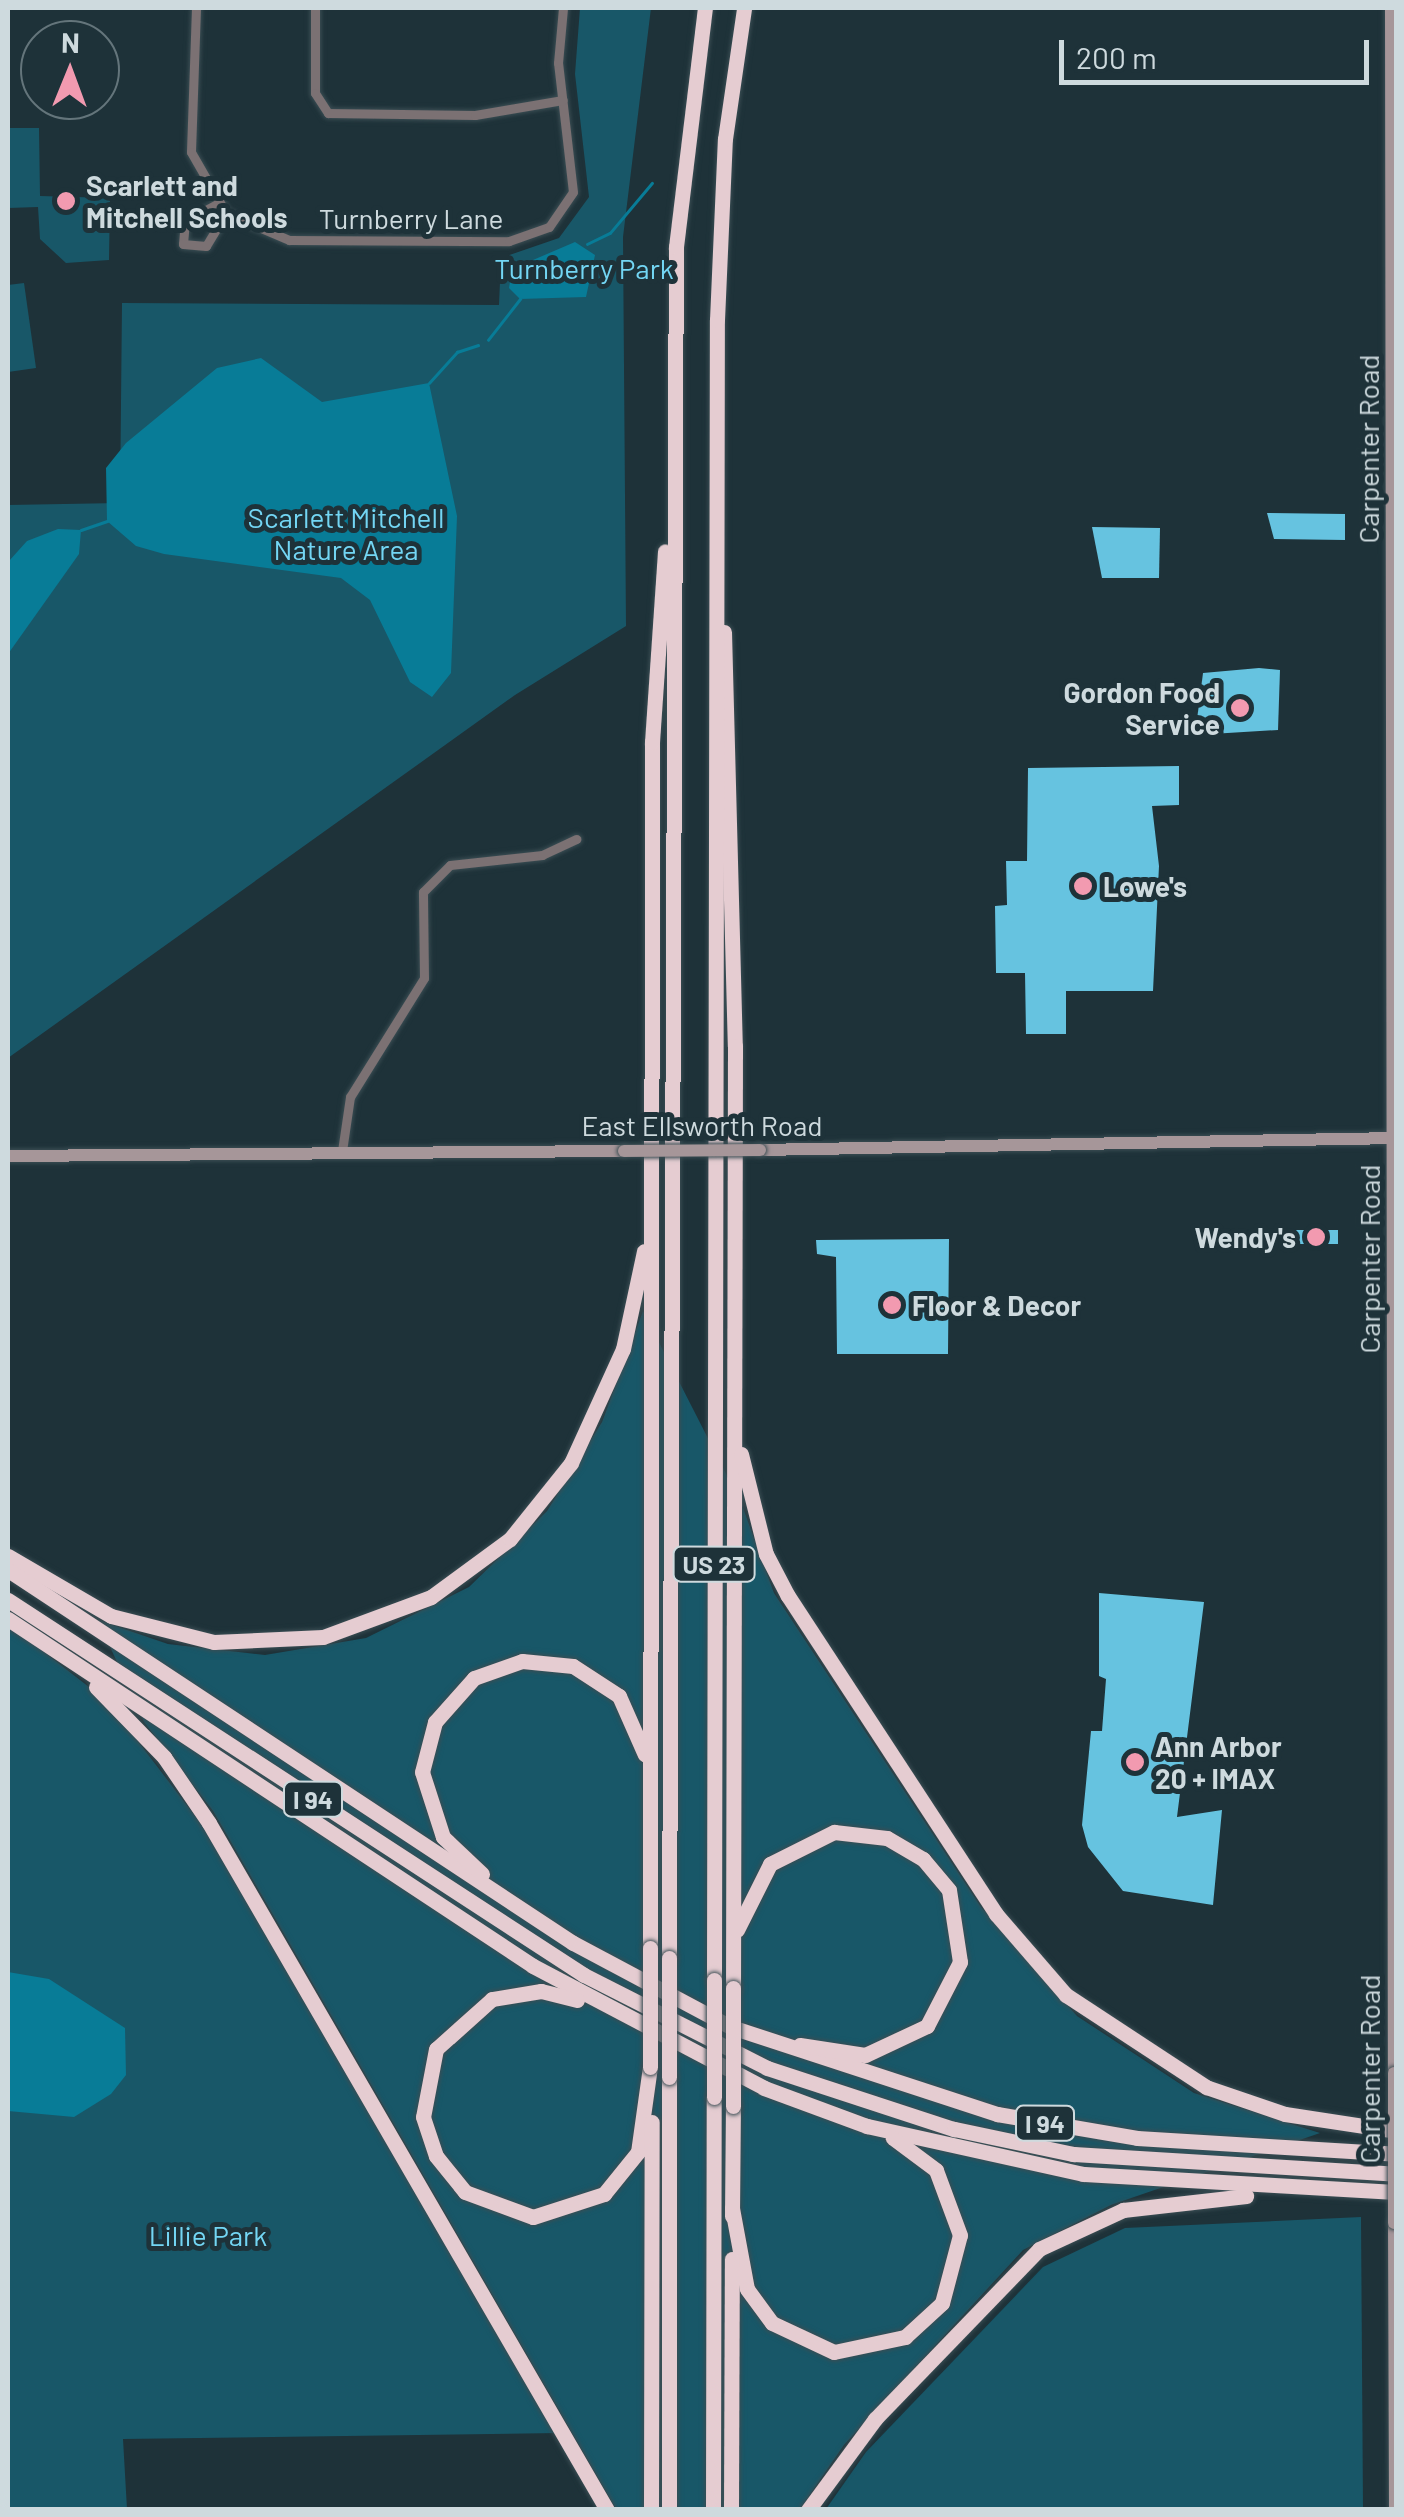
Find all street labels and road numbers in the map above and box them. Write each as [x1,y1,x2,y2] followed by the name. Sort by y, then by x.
[319,201,503,235] street label: Turnberry Lane
[1351,355,1385,543] street label: Carpenter Road
[581,1108,823,1142] street label: East Ellsworth Road
[1352,1165,1386,1353] street label: Carpenter Road
[672,1544,756,1584] road number: US 23
[283,1779,343,1819] road number: I 94
[1352,1975,1386,2163] street label: Carpenter Road
[1015,2103,1075,2143] road number: I 94

